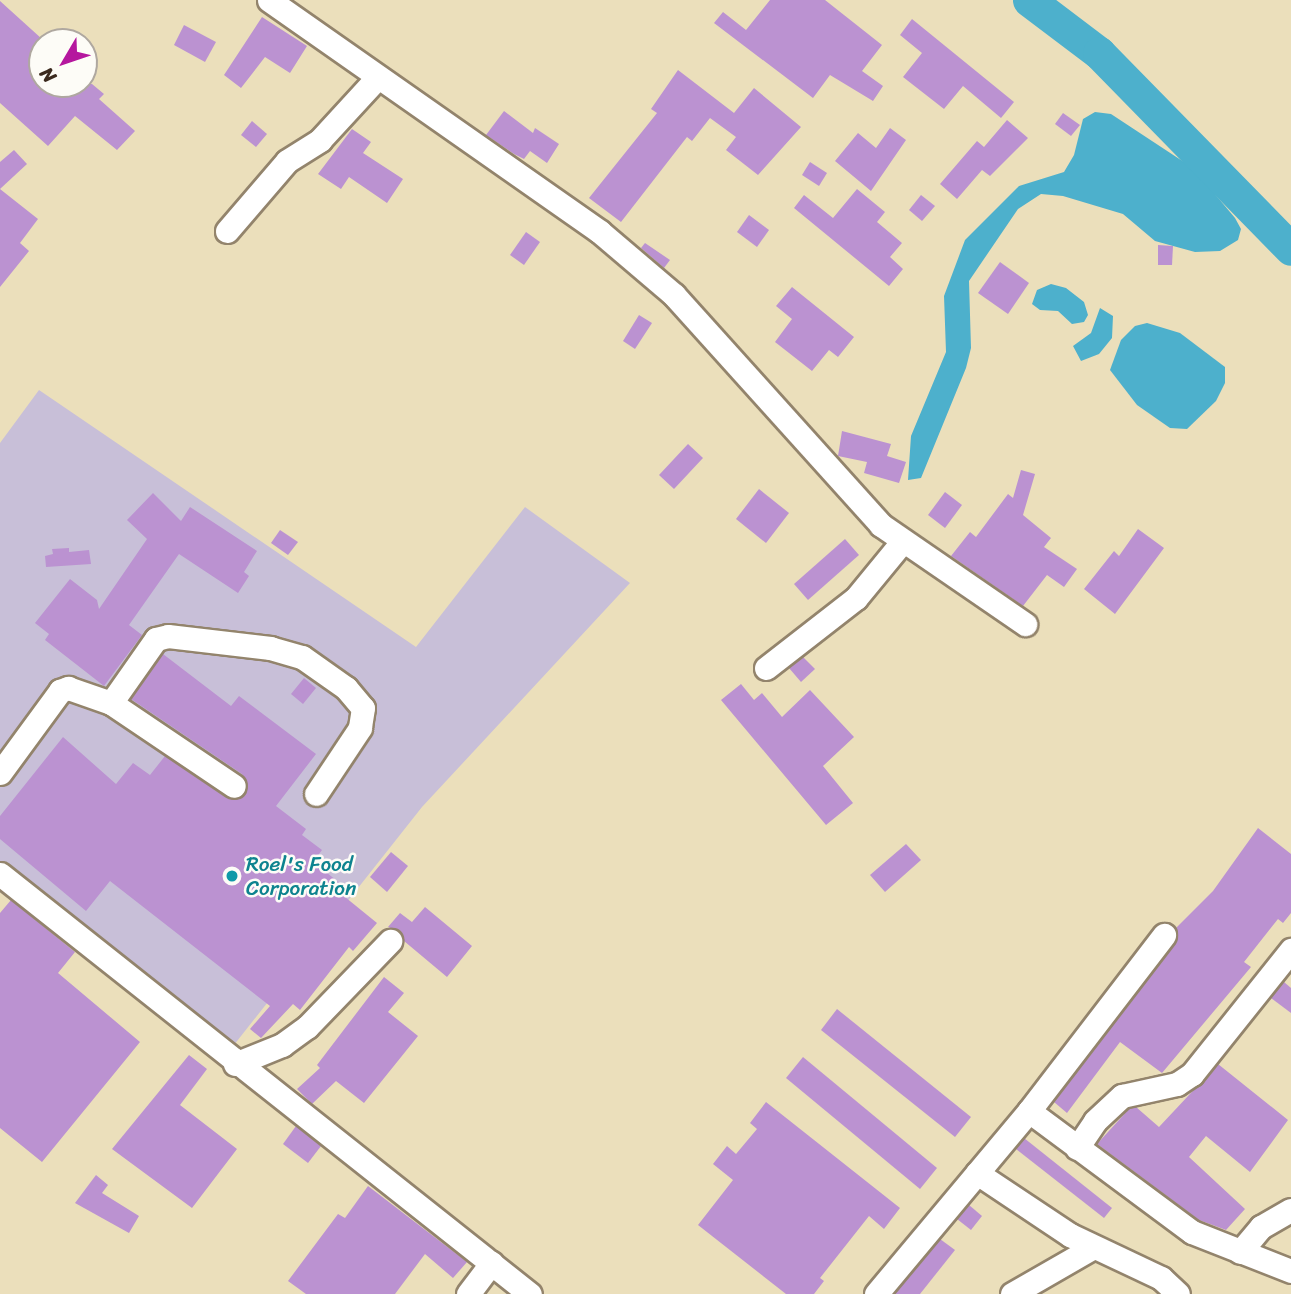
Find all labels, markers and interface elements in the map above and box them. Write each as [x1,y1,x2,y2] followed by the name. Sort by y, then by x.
[28,28,98,98] north arrow
[31,60,65,91] text: N
[246,851,356,901] place label: Roel's Food Corporation
[224,868,240,884] marker: Roel's Food Corporation

